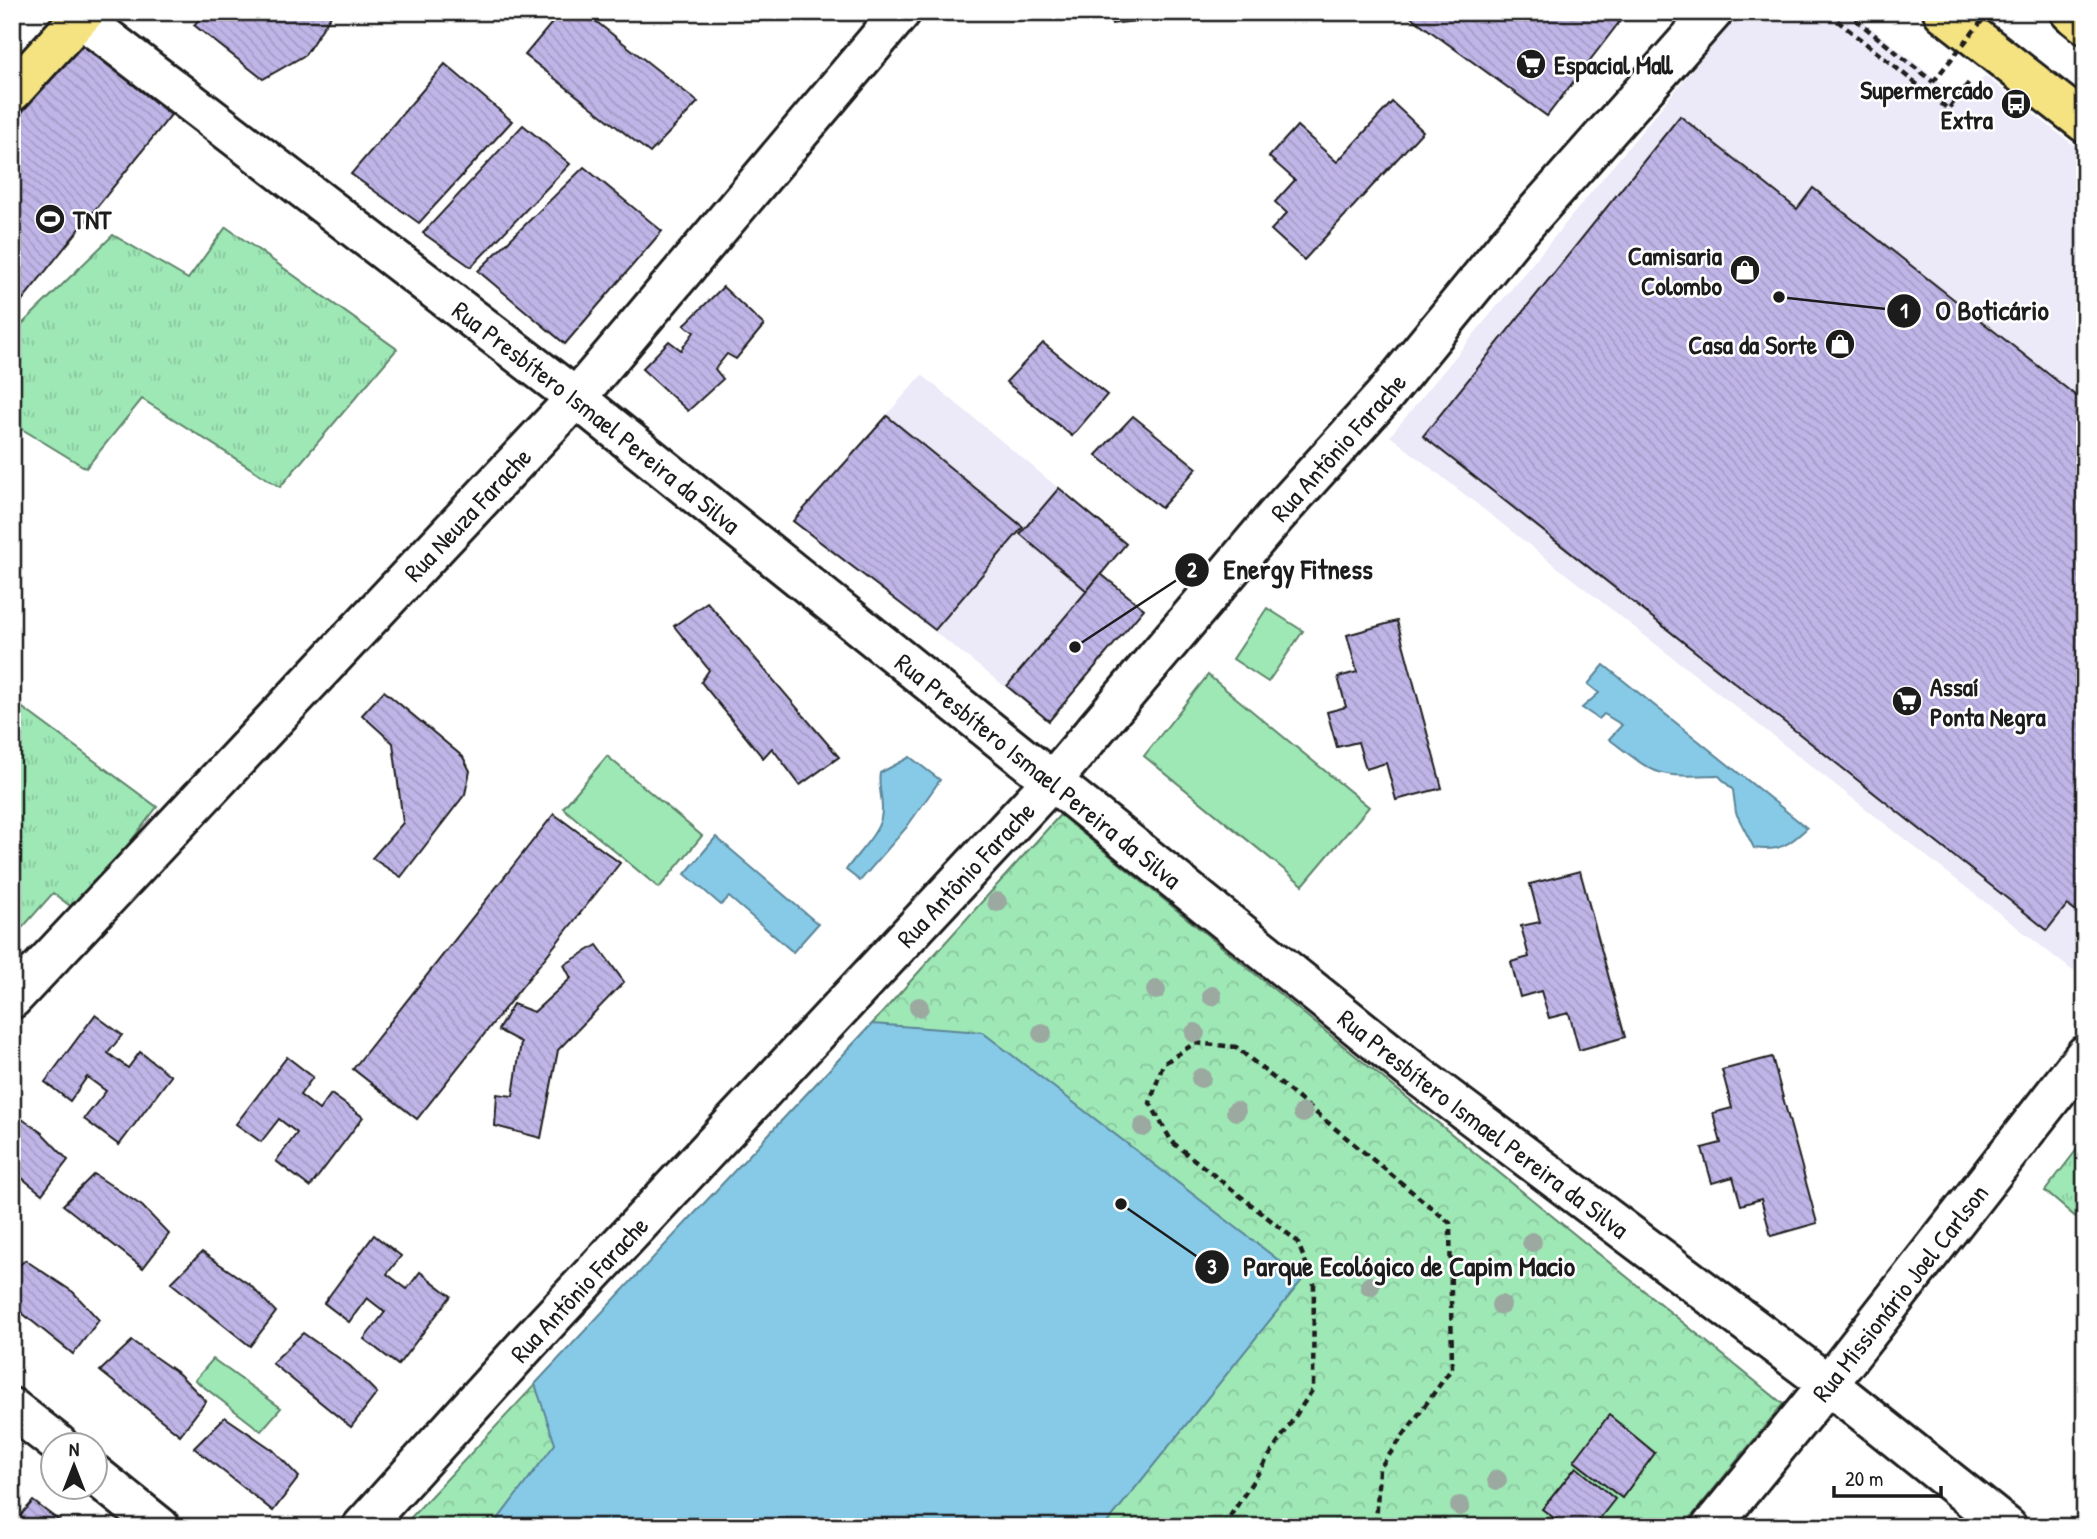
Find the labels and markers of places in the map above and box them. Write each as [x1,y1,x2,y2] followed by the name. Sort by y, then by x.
[1514,47,1548,81] supermarket icon: Espacial Mall
[1554,47,1673,83] place label: Espacial Mall
[1860,72,1994,137] place label: Supermercado Extra
[1999,87,2033,121] bus stop icon: Supermercado Extra
[33,202,67,236] sports icon: TNT
[72,202,112,237] place label: TNT
[1628,238,1723,303] place label: Camisaria Colombo
[1728,253,1762,287] shop icon: Camisaria Colombo
[1886,286,2063,335] callout: O Boticário
[1688,327,1818,362] place label: Casa da Sorte
[1823,327,1857,361] shop icon: Casa da Sorte
[1174,545,1387,594] callout: Energy Fitness
[1930,669,2047,735] place label: Assaí Ponta Negra
[1890,684,1924,718] supermarket icon: Assaí Ponta Negra
[1194,1242,1589,1291] callout: Parque Ecológico de Capim Macio

